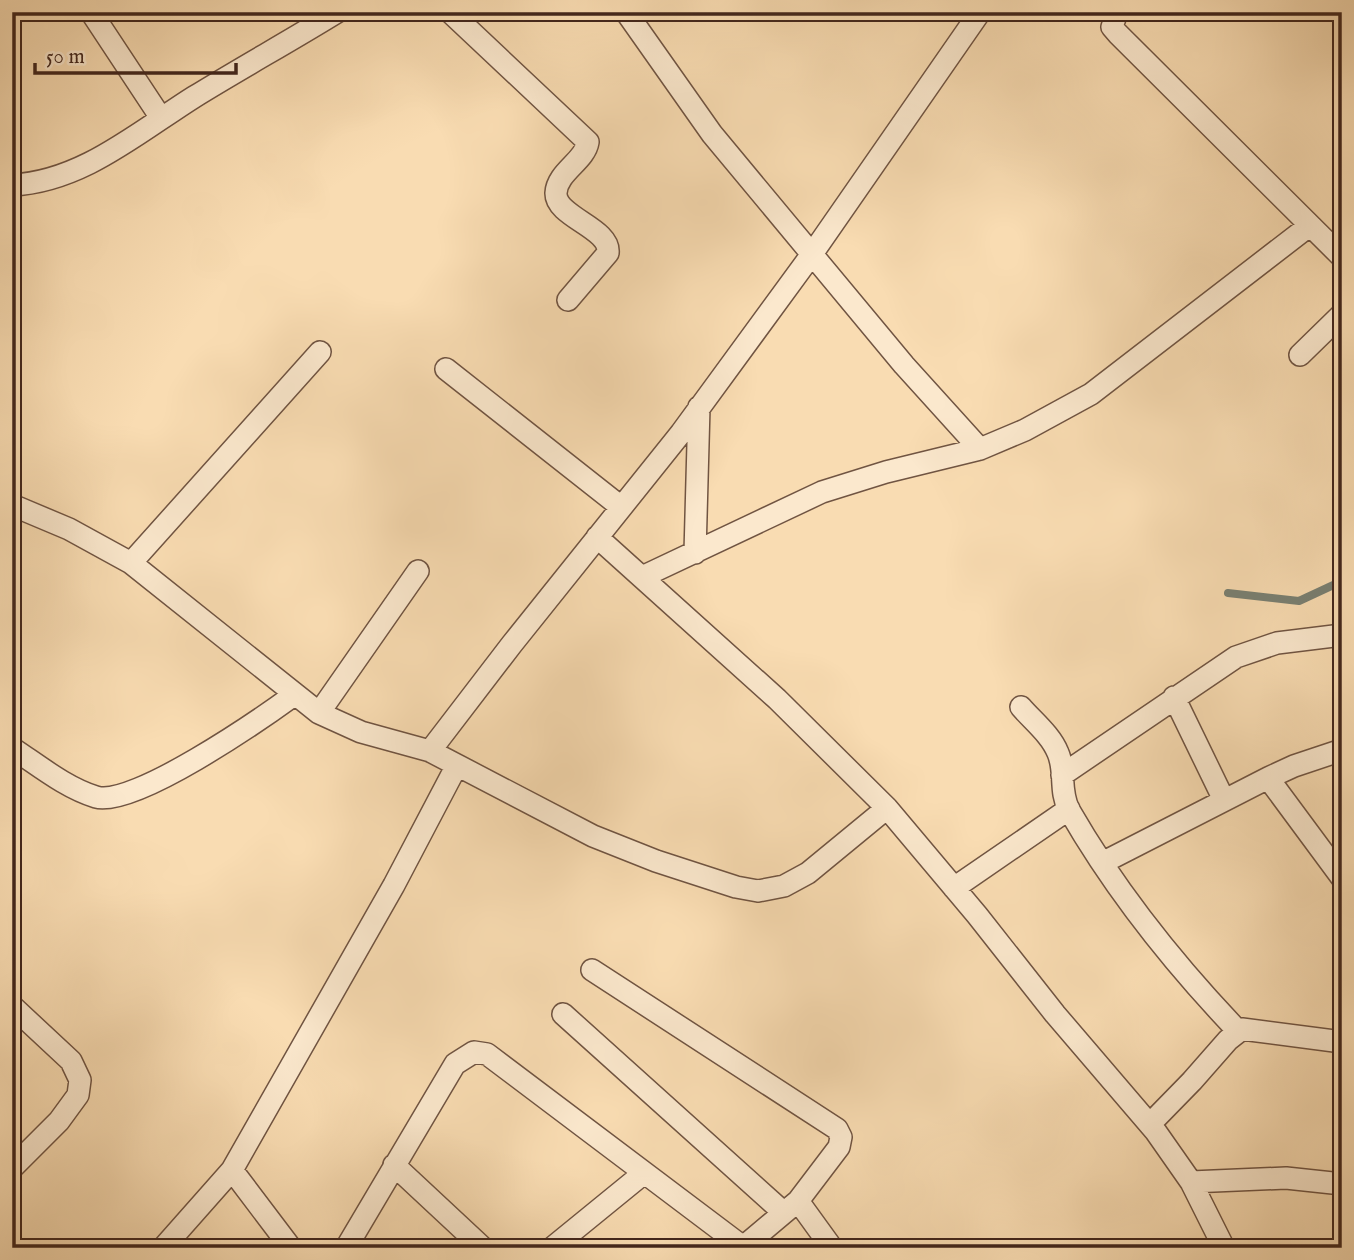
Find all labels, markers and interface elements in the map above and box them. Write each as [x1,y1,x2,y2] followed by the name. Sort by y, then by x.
[35,32,236,76] scale bar
[46,44,85,71] text: 50 m

